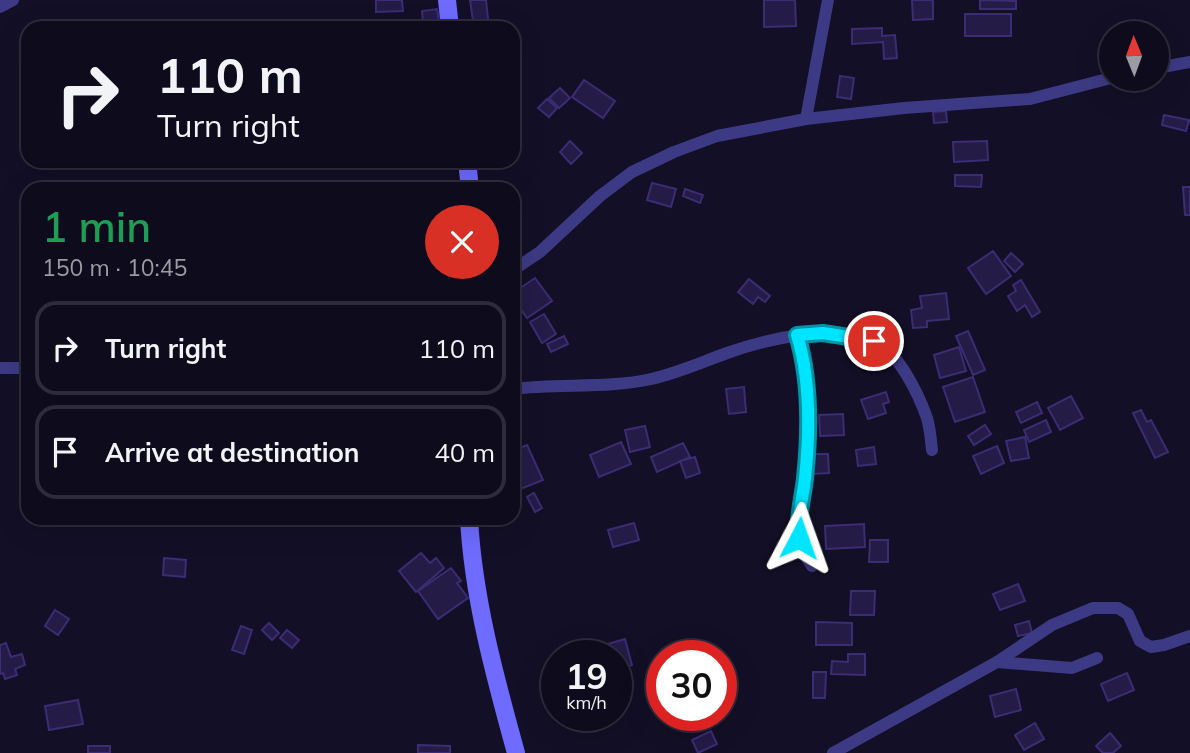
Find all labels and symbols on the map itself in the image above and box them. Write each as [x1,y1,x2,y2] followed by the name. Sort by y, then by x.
[1099,21,1169,91] north arrow
[844,311,904,371] pin
[762,501,836,575] position arrow
[646,640,737,731] speed limit sign: 30

